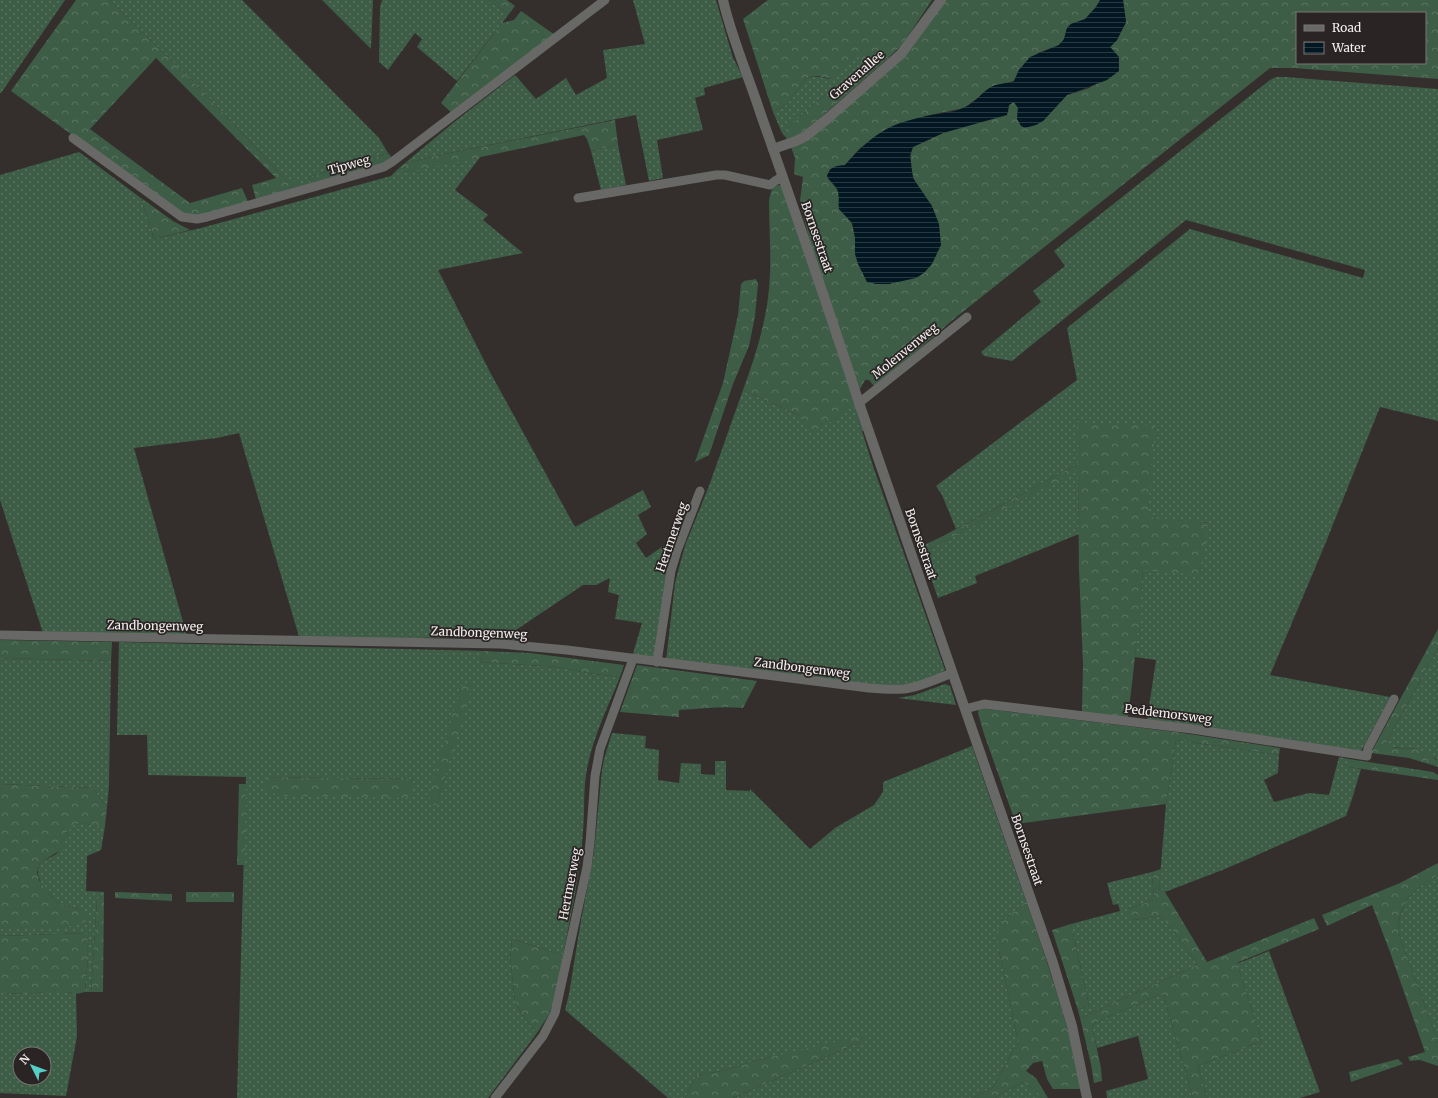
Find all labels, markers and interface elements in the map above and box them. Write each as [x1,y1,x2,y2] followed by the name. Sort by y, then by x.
[1296,12,1426,64] legend
[1332,20,1361,35] text: Road
[1331,40,1367,55] text: Water
[826,47,887,102] street label: Gravenallee
[326,151,372,178] street label: Tipweg
[798,199,837,275] street label: Bornsestraat
[869,319,941,382] street label: Molenvenweg
[652,499,691,574] street label: Hertmerweg
[902,506,941,582] street label: Bornsestraat
[107,617,204,634] street label: Zandbongenweg
[430,623,528,642] street label: Zandbongenweg
[753,654,852,681] street label: Zandbongenweg
[1123,701,1214,726] street label: Peddemorsweg
[1008,812,1047,888] street label: Bornsestraat
[555,846,584,921] street label: Hertmerweg
[12,1046,52,1086] north arrow
[16,1051,33,1067] text: N

